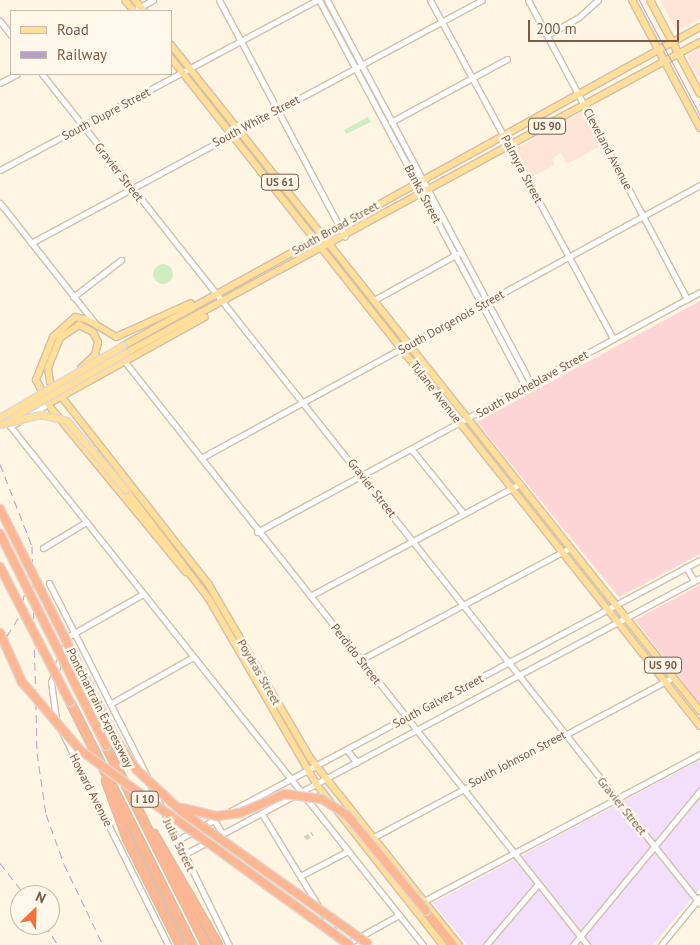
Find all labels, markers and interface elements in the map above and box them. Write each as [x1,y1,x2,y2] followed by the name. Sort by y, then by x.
[10,10,172,75] legend
[530,10,681,42] scale bar
[536,19,577,38] text: 200 m
[57,20,89,39] text: Road
[57,45,107,64] text: Railway
[59,85,153,143] street label: South Dupre Street
[210,92,302,150] street label: South White Street
[580,105,636,193] street label: Cleveland Avenue
[527,118,567,134] road number: US 90
[498,133,546,205] street label: Palmyra Street
[92,140,146,204] street label: Gravier Street
[402,162,444,226] street label: Banks Street
[260,173,300,190] road number: US 61
[289,198,381,258] street label: South Broad Street
[395,287,507,357] street label: South Dorgenois Street
[474,347,590,421] street label: South Rocheblave Street
[407,358,465,426] street label: Tulane Avenue
[345,456,399,520] street label: Gravier Street
[328,621,384,687] street label: Perdido Street
[234,637,284,707] street label: Poydras Street
[64,646,136,770] street label: Pontchartrain Expressway
[643,656,683,674] road number: US 90
[390,671,486,731] street label: South Galvez Street
[466,727,568,791] street label: South Johnson Street
[66,751,116,829] street label: Howard Avenue
[594,774,650,838] street label: Gravier Street
[130,791,160,808] road number: I 10
[160,816,198,874] street label: Julia Street
[10,885,60,935] north arrow
[33,887,49,907] text: N

